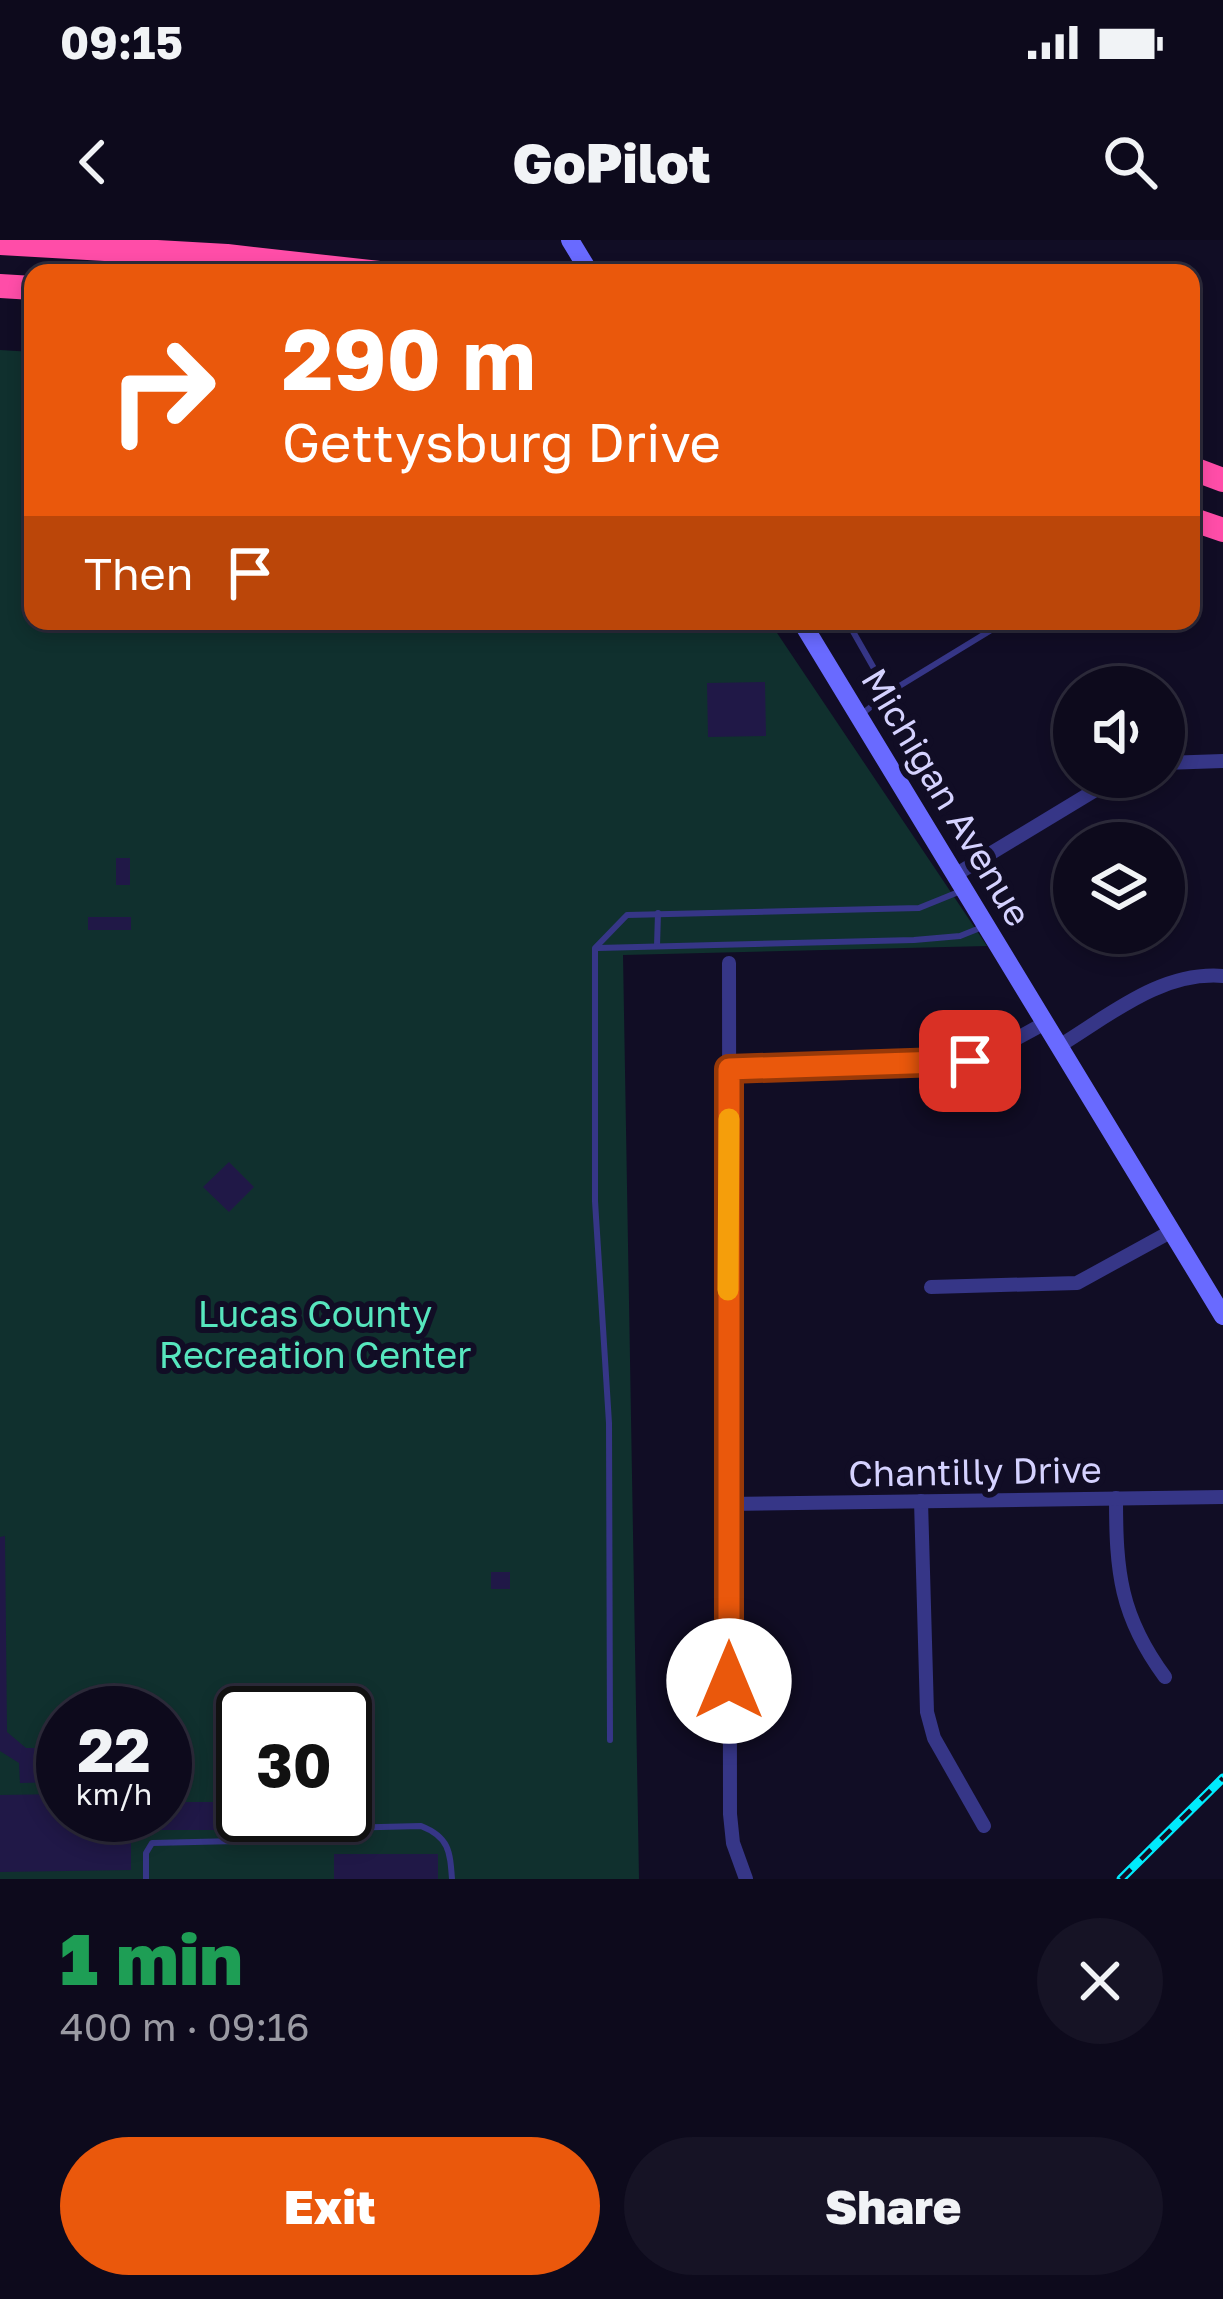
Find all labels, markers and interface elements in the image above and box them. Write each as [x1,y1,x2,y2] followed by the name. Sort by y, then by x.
[60,15,183,69] text: 09:15
[60,129,126,195] icon: back
[1097,129,1163,195] icon: search
[512,130,711,195] text: GoPilot
[282,308,536,408] text: 290 m
[84,312,240,468] icon: right
[282,409,721,474] text: Gettysburg Drive
[217,540,283,606] icon: arrive
[84,546,193,600] text: Then
[853,660,1041,934] street label: Michigan Avenue
[1053,666,1185,954] map controls
[1053,666,1185,798] button: sound
[1053,822,1185,954] button: layers
[919,1010,1021,1112] pin
[937,1028,1003,1094] icon: arrive
[159,1292,471,1376] park label: Lucas County Recreation Center
[848,1447,1102,1495] street label: Chantilly Drive
[666,1618,792,1744] position arrow
[216,1686,372,1842] speed limit sign: 30
[77,1713,151,1785] text: 22
[76,1776,152,1812] text: km/h
[60,1914,243,2001] text: 1 min
[1037,1918,1163,2044] button: close
[60,2003,310,2050] text: 400 m · 09:16
[60,2137,600,2275] button: Exit
[624,2137,1163,2275] button: Share

